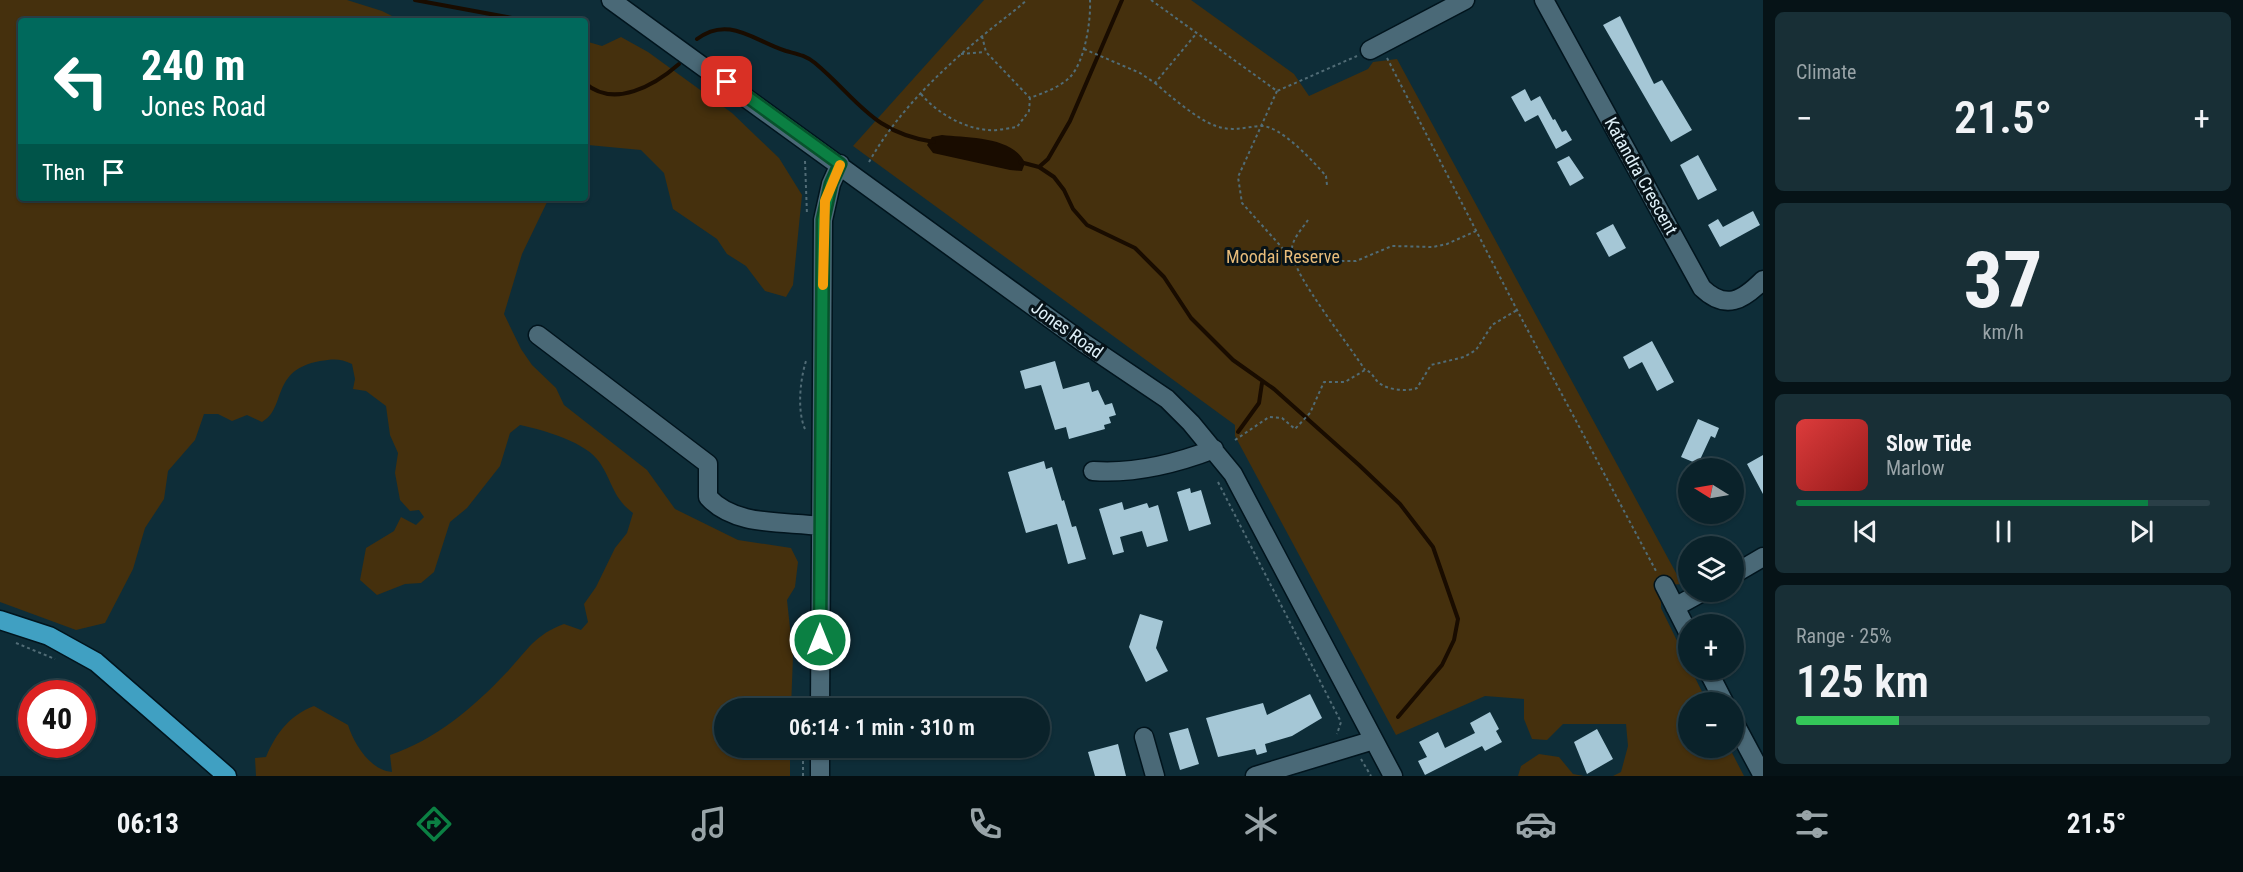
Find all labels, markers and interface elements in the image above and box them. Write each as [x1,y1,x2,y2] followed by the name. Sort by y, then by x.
[141,41,246,90] text: 240 m
[42,42,120,120] icon: left
[701,56,752,107] pin
[1796,60,1856,84] text: Climate
[710,65,743,98] icon: arrive
[141,91,266,123] text: Jones Road
[1954,91,2052,144] text: 21.5°
[1796,99,1813,138] text: −
[2194,99,2210,138] text: +
[1601,113,1682,238] street label: Katandra Crescent
[97,156,130,189] icon: arrive
[42,160,85,185] text: Then
[1964,235,2042,326] text: 37
[1226,246,1340,267] park label: Moodai Reserve
[1027,297,1107,363] street label: Jones Road
[1982,320,2024,344] text: km/h
[1886,431,1972,456] text: Slow Tide
[1886,456,1944,480] text: Marlow
[1678,458,1744,524] north arrow
[1678,458,1744,758] map controls
[1849,515,1882,548] icon: previous
[1987,515,2020,548] icon: pause
[2125,515,2158,548] icon: next
[1678,536,1744,602] button: layers
[788,608,852,672] position arrow
[1678,614,1744,680] button: +
[1796,624,1892,648] text: Range · 25%
[1796,655,1929,708] text: 125 km
[18,680,96,758] speed limit sign: 40
[1678,692,1744,758] button: −
[789,715,975,740] text: 06:14 · 1 min · 310 m
[413,803,455,845] icon: directions
[688,803,730,845] icon: music
[964,803,1006,845] icon: phone
[1240,803,1282,845] icon: climate
[1515,803,1557,845] icon: car
[1791,803,1833,845] icon: filters
[117,808,179,840] text: 06:13
[2067,808,2126,840] text: 21.5°

